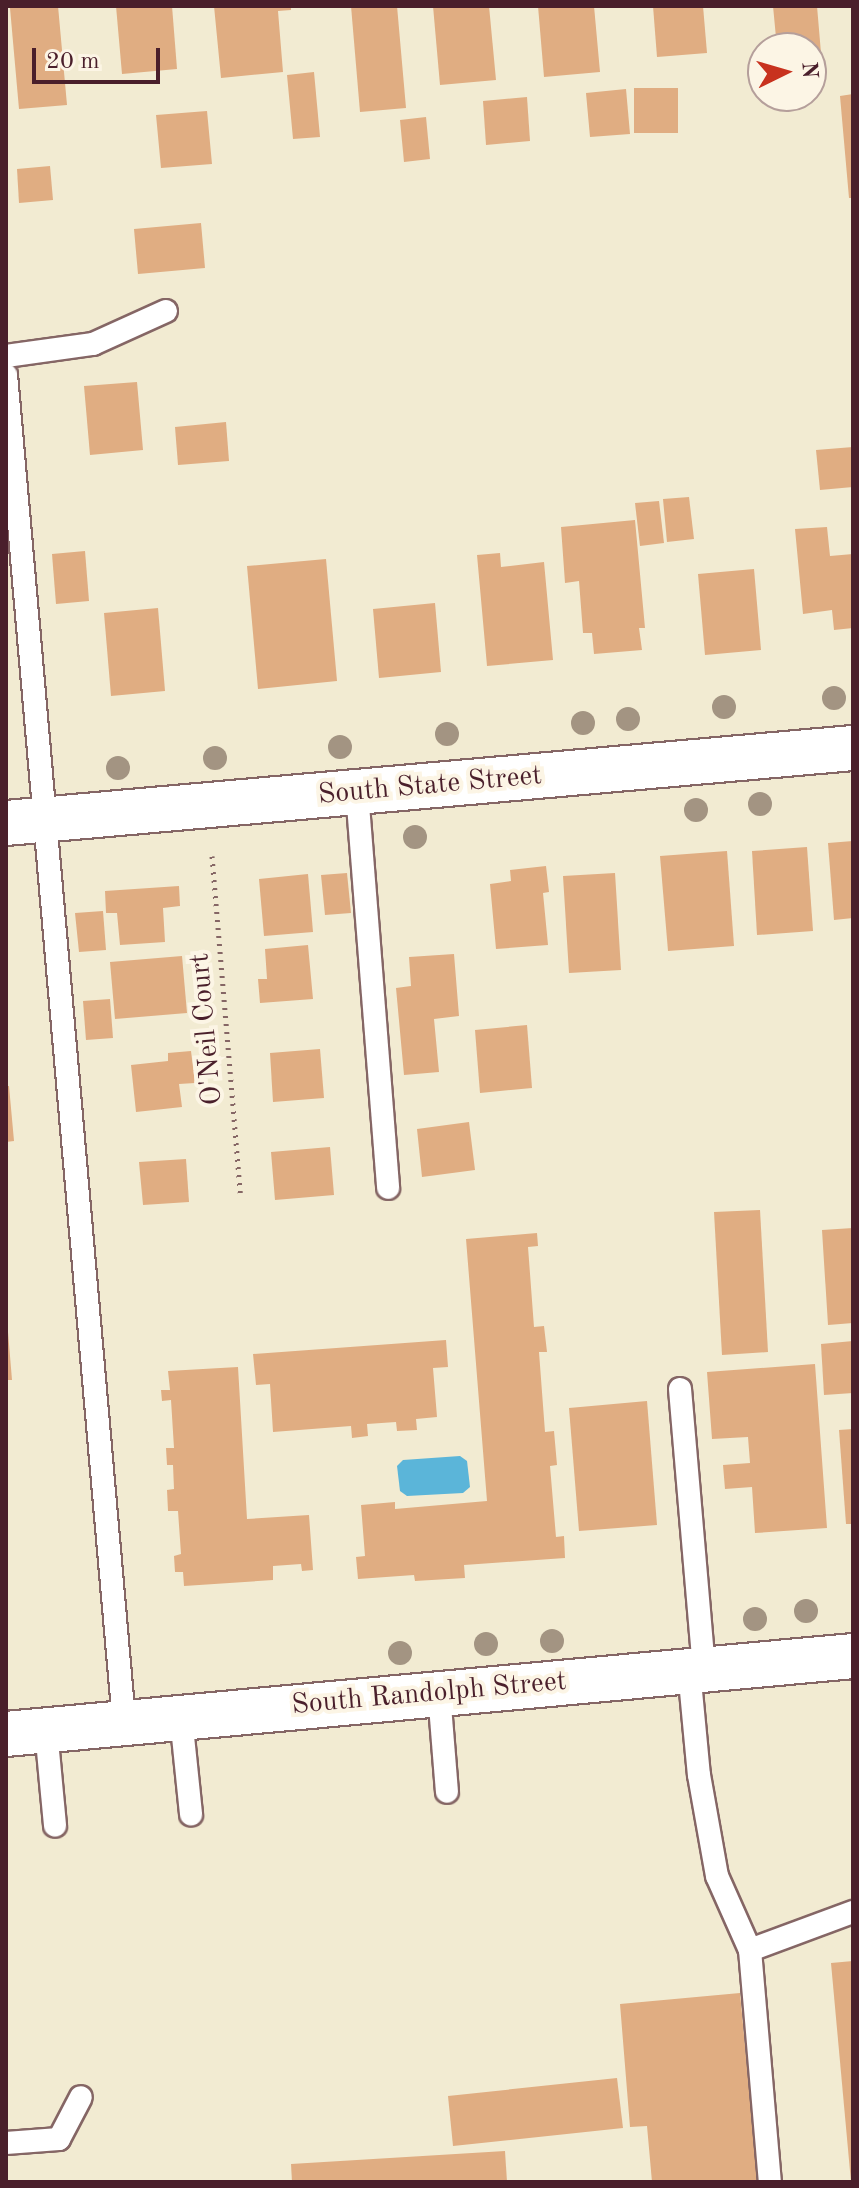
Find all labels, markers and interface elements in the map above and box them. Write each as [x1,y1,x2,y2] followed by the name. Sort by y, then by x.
[36,32,164,82] scale bar
[747,32,827,112] north arrow
[46,50,100,74] text: 20 m
[797,61,821,79] text: N
[317,759,543,813] street label: South State Street
[184,952,230,1106] street label: O'Neil Court
[290,1665,568,1723] street label: South Randolph Street

